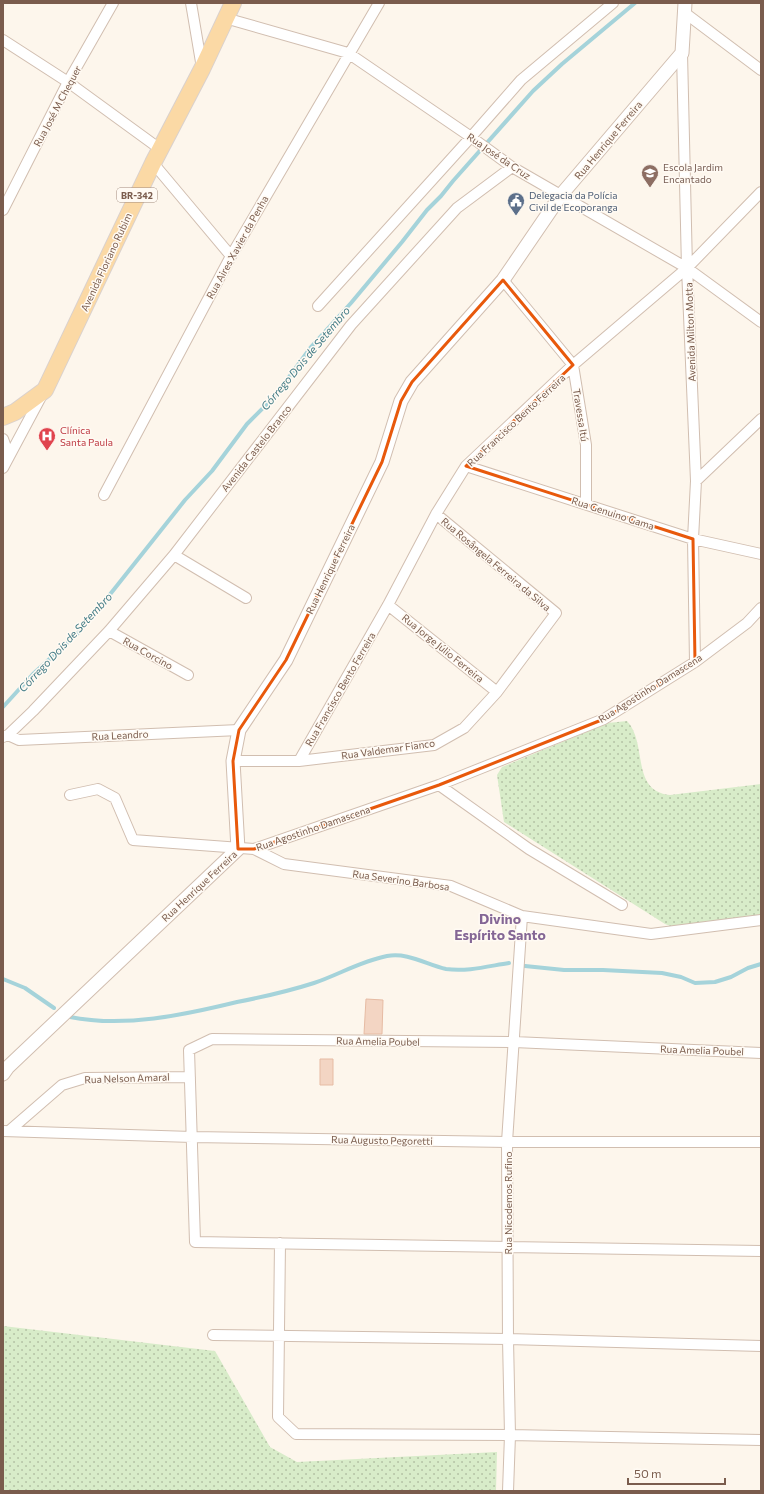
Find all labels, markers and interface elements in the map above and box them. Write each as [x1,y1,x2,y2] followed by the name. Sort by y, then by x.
[31,63,83,149] street label: Rua José M Chequer
[572,98,644,182] street label: Rua Henrique Ferreira
[465,130,533,182] street label: Rua José da Cruz
[663,161,723,185] place label: Escola Jardim Encantado
[640,163,660,188] school or university icon: Escola Jardim Encantado
[117,188,157,202] road number: BR-342
[529,189,618,213] place label: Delegacia da Polícia Civil de Ecoporanga
[506,191,526,216] public building icon: Delegacia da Polícia Civil de Ecoporanga
[204,193,270,301] street label: Rua Aires Xavier da Penha
[78,211,134,313] street label: Avenida Floriano Rubim
[682,282,698,382] street label: Avenida Milton Motta
[258,303,352,412] water label: Córrego Dois de Setembro
[464,371,568,469] street label: Rua Francisco Bento Ferreira
[571,388,591,442] street label: Travessa Itú
[218,402,294,494] street label: Avenida Castelo Branco
[60,424,113,448] place label: Clínica Santa Paula
[37,426,57,451] hospital icon: Clínica Santa Paula
[570,494,656,532] street label: Rua Genuino Gama
[439,515,553,613] street label: Rua Rosângela Ferreira da Silva
[303,522,357,616] street label: Rua Henrique Ferreira
[16,589,115,694] water label: Córrego Dois de Setembro
[400,611,486,685] street label: Rua Jorge Júlio Ferreira
[302,630,378,748] street label: Rua Francisco Bento Ferreira
[121,634,175,672] street label: Rua Corcino
[596,651,704,725] street label: Rua Agostinho Damascena
[91,728,149,742] street label: Rua Leandro
[340,736,436,762] street label: Rua Valdemar Fianco
[254,803,372,853] street label: Rua Agostinho Damascena
[159,848,239,924] street label: Rua Henrique Ferreira
[352,867,450,893] street label: Rua Severino Barbosa
[454,910,546,943] district label: Divino Espírito Santo
[336,1034,420,1048] street label: Rua Amelia Poubel
[660,1043,744,1057] street label: Rua Amelia Poubel
[84,1071,170,1085] street label: Rua Nelson Amaral
[331,1133,433,1147] street label: Rua Augusto Pegoretti
[502,1151,514,1254] street label: Rua Nicodemos Rufino
[628,1460,725,1486] scale bar
[634,1466,662,1480] text: 50 m

